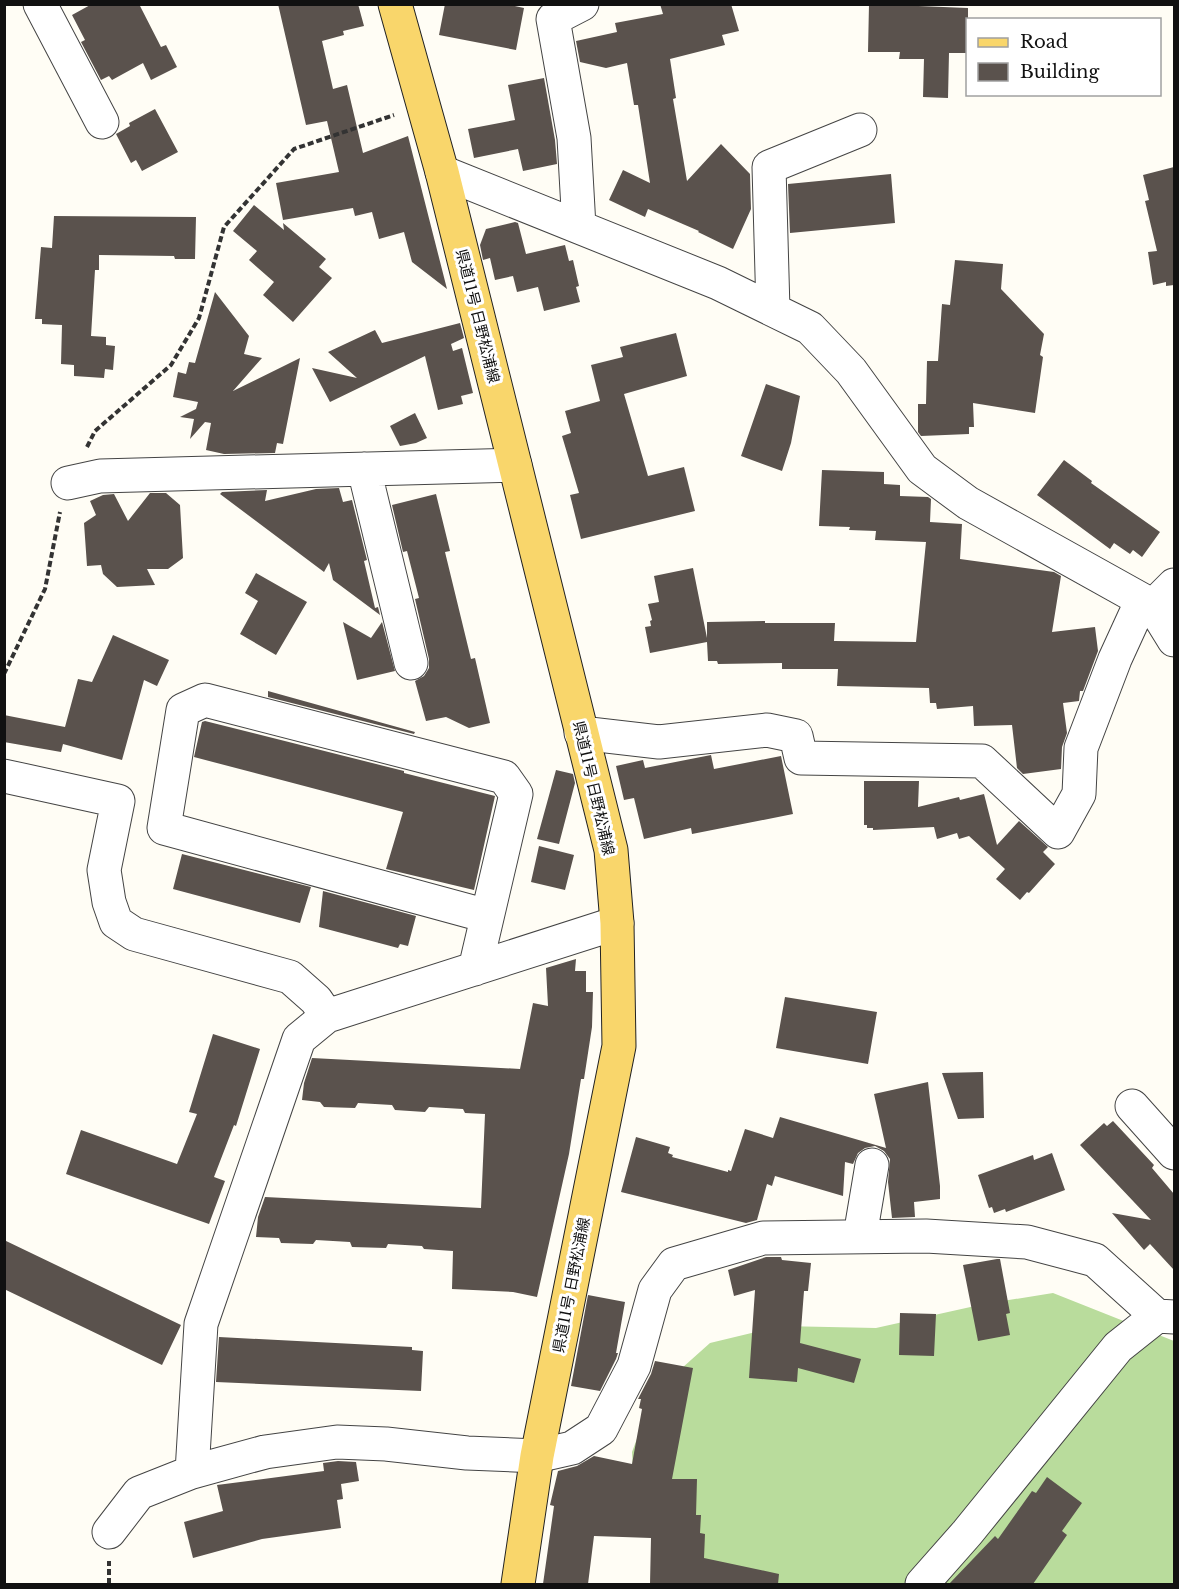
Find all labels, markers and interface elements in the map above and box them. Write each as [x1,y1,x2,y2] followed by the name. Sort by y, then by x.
[966,18,1161,96] legend
[1020,31,1068,53] text: Road
[1020,61,1099,83] text: Building
[452,247,504,385] street label: 県道11号 日野松浦線
[569,719,619,857] street label: 県道11号 日野松浦線
[549,1216,593,1354] street label: 県道11号 日野松浦線

